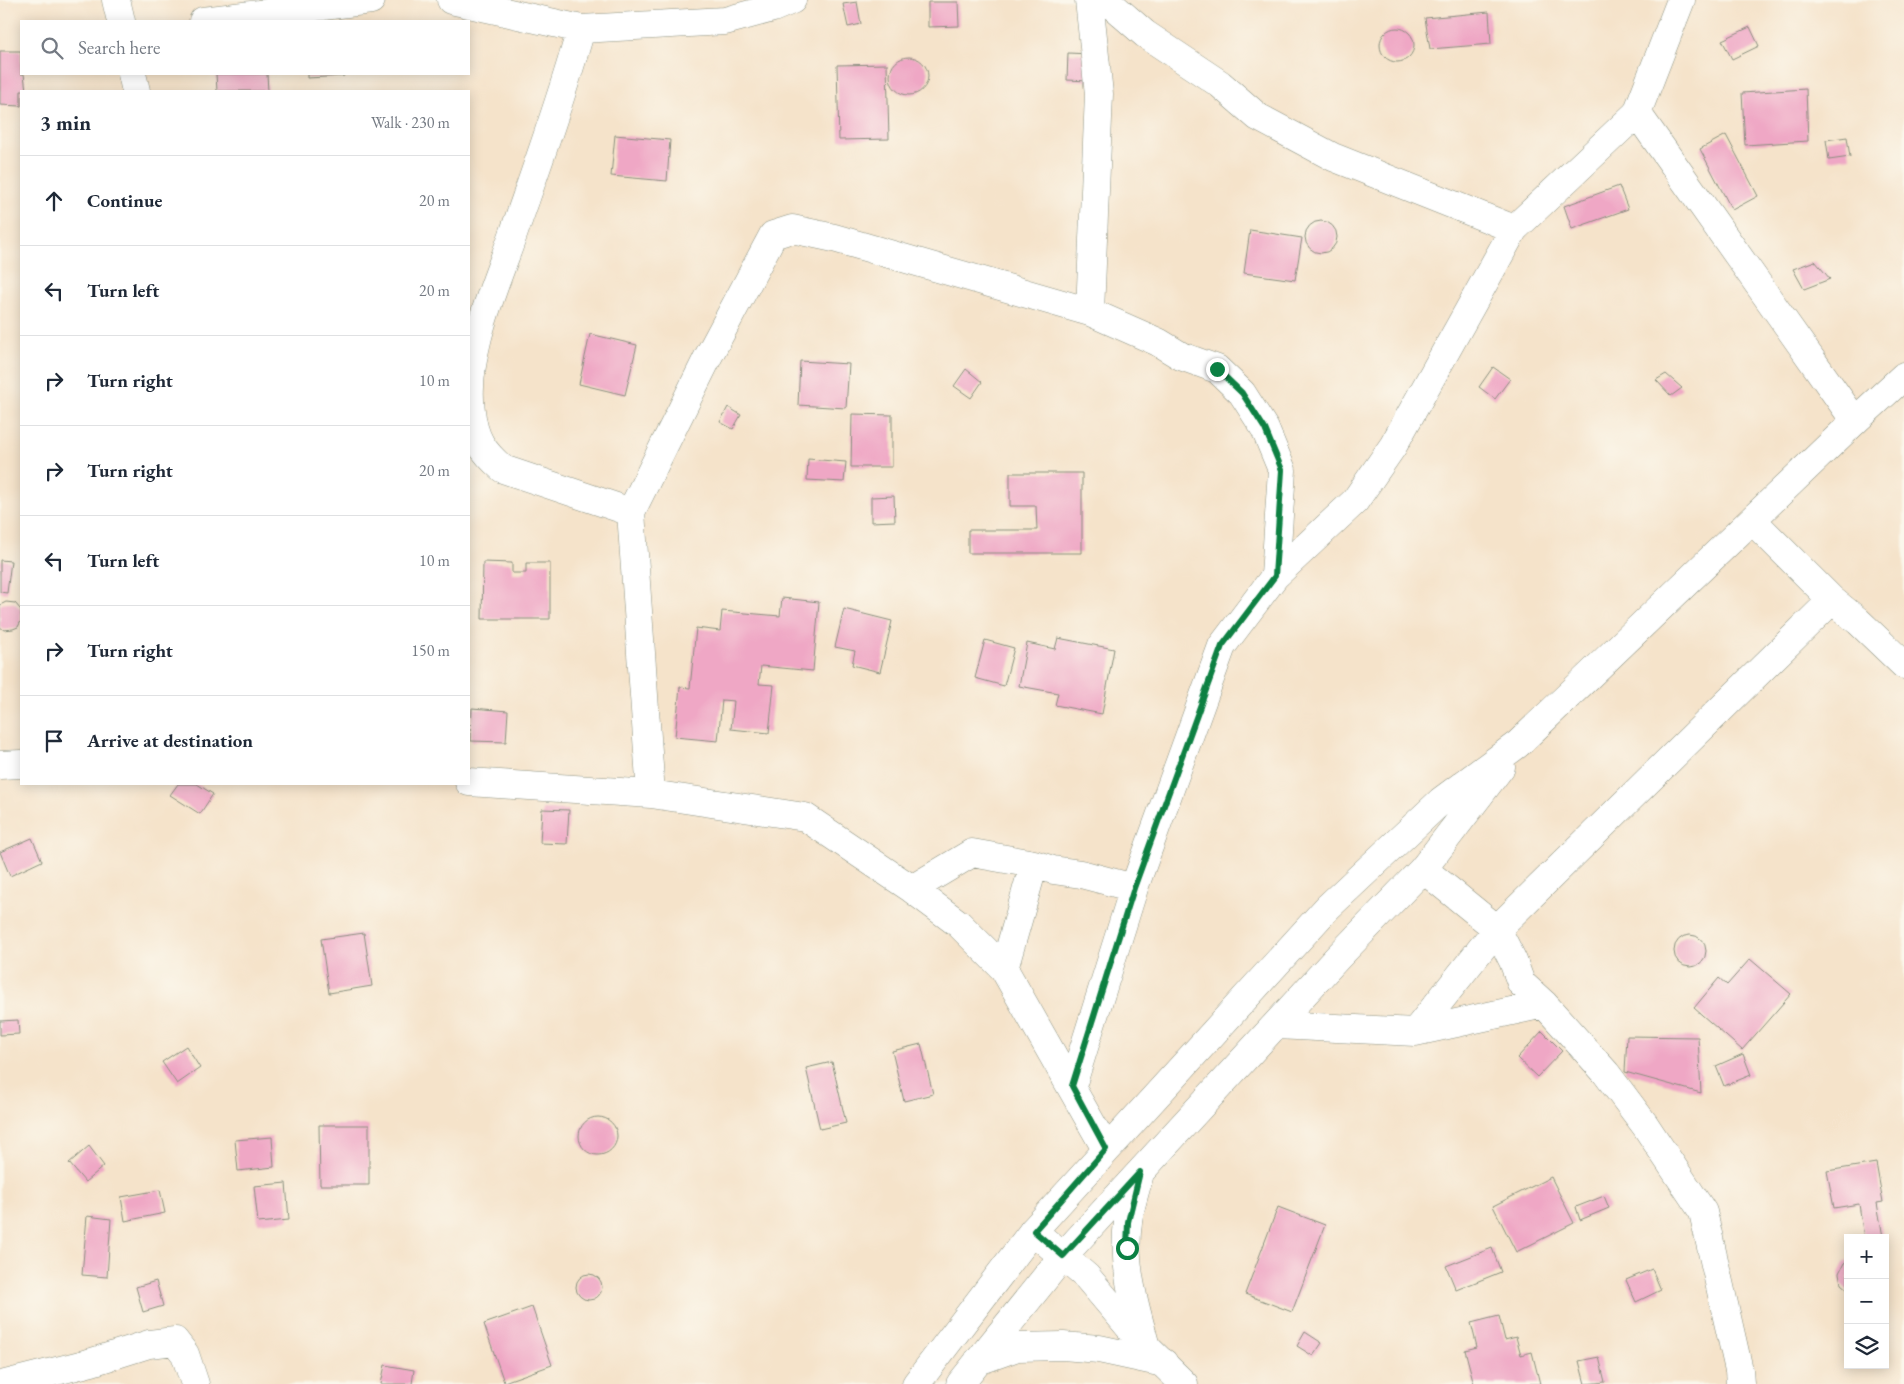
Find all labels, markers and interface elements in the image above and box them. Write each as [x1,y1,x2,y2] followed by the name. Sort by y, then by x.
[20,20,470,75] search box
[38,34,66,62] icon: search
[78,35,160,60] text: Search here
[40,109,91,136] text: 3 min
[371,112,450,133] text: Walk · 230 m
[40,187,68,215] icon: ahead
[87,188,162,213] text: Continue
[419,190,450,211] text: 20 m
[40,277,68,305] icon: left
[87,278,159,303] text: Turn left
[419,280,450,301] text: 20 m
[1206,358,1229,381] route end
[40,367,68,395] icon: right
[87,368,173,393] text: Turn right
[419,370,450,391] text: 10 m
[40,457,68,485] icon: right
[87,458,173,483] text: Turn right
[419,460,450,481] text: 20 m
[40,547,68,575] icon: left
[87,548,159,573] text: Turn left
[419,550,450,571] text: 10 m
[40,637,68,665] icon: right
[87,638,173,663] text: Turn right
[411,640,450,661] text: 150 m
[40,727,68,755] icon: arrive
[87,728,253,753] text: Arrive at destination
[1844,1234,1889,1369] map controls
[1844,1234,1889,1279] button: +
[1116,1237,1139,1260] route start
[1844,1279,1889,1324] button: −
[1844,1324,1889,1369] button: layers

